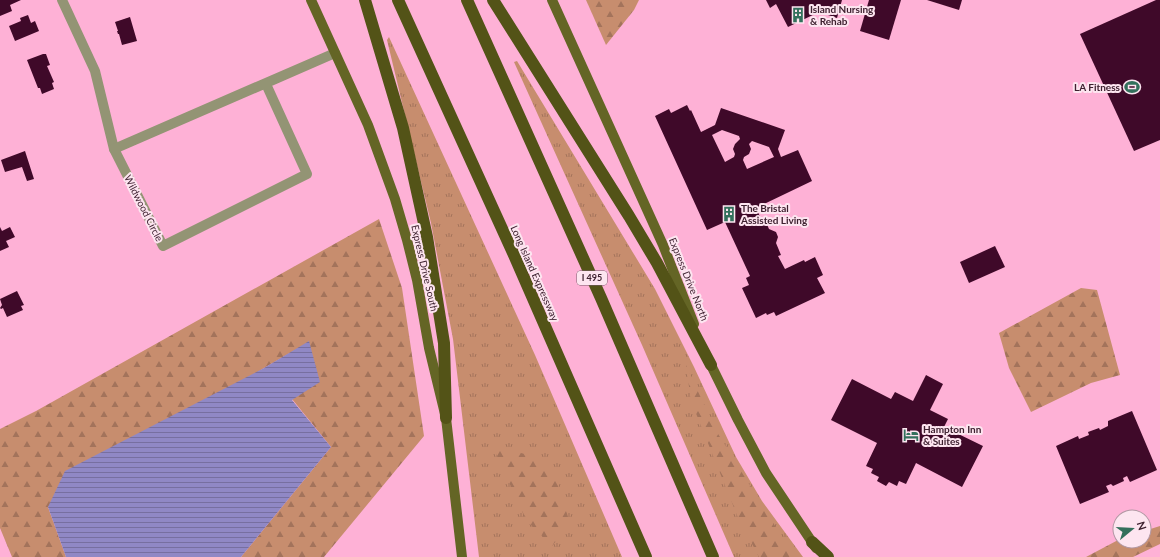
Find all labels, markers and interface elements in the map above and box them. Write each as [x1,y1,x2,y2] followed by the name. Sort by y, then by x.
[810,3,874,27] place label: Island Nursing & Rehab
[789,6,807,24] building icon: Island Nursing & Rehab
[1123,78,1141,96] sports icon: LA Fitness
[1074,81,1121,93] place label: LA Fitness
[122,173,166,243] street label: Wildwood Circle
[740,202,808,226] place label: The Bristal Assisted Living
[720,205,738,223] building icon: The Bristal Assisted Living
[508,223,562,323] street label: Long Island Expressway
[409,224,441,312] street label: Express Drive South
[667,236,711,322] street label: Express Drive North
[577,271,607,285] road number: I 495
[923,423,982,447] place label: Hampton Inn & Suites
[902,426,920,444] hotel icon: Hampton Inn & Suites
[1112,509,1152,549] north arrow
[1134,520,1149,532] text: N

